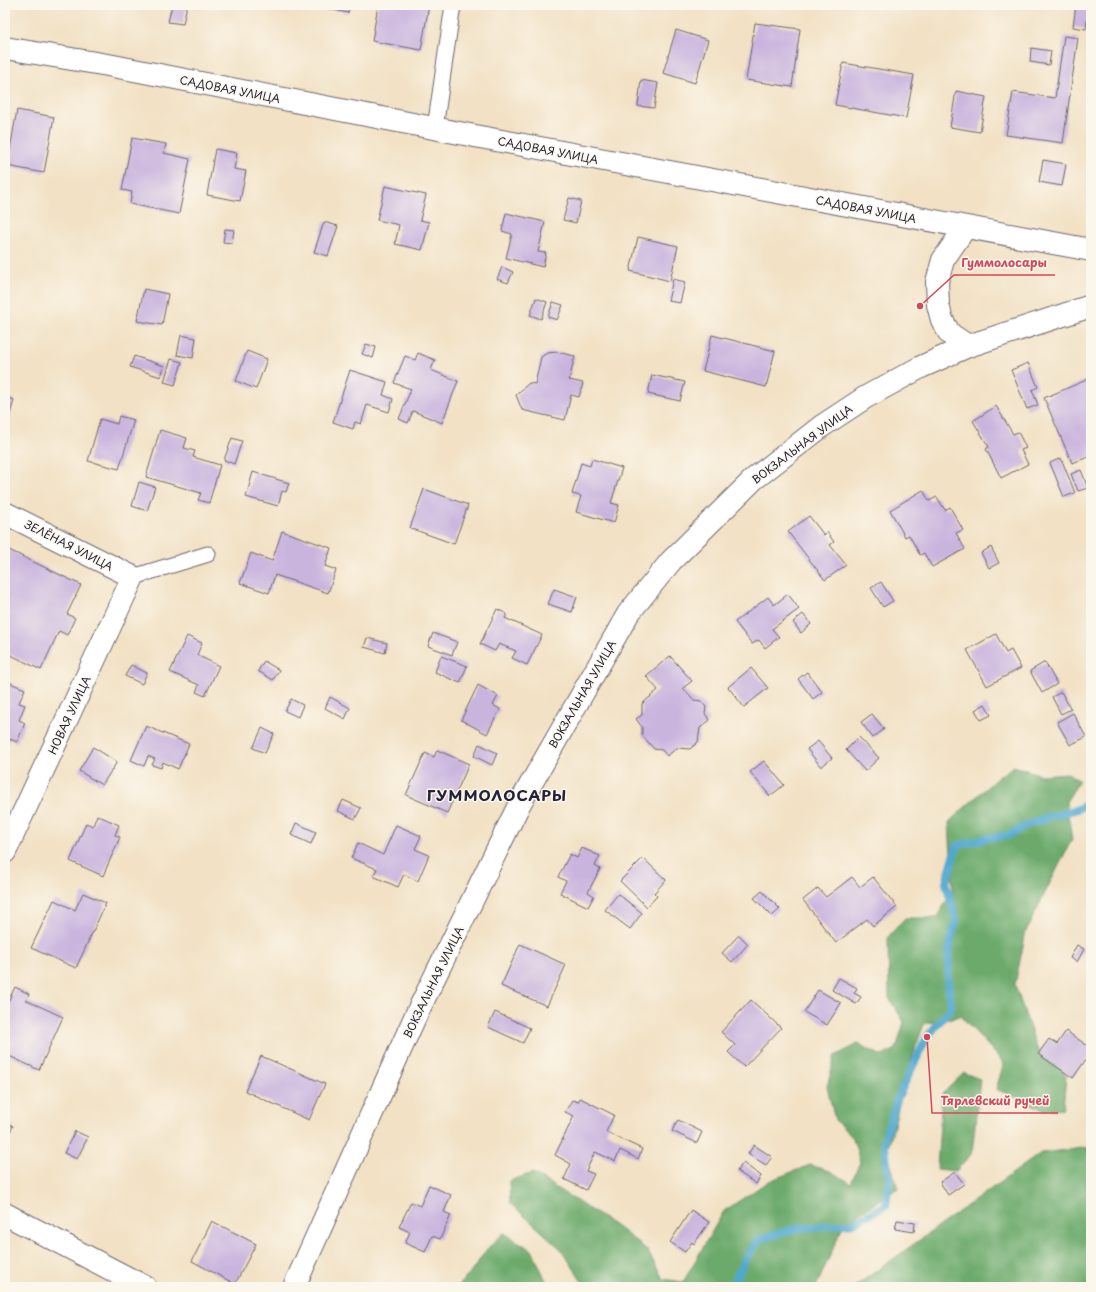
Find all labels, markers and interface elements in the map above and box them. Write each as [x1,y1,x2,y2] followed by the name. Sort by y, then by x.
[178,71,282,107] street label: САДОВАЯ УЛИЦА
[496,132,600,168] street label: САДОВАЯ УЛИЦА
[814,191,918,227] street label: САДОВАЯ УЛИЦА
[954,251,1055,275] callout: Гуммолосары
[961,253,1047,271] text: Гуммолосары
[748,400,856,488] street label: ВОКЗАЛЬНАЯ УЛИЦА
[22,515,117,575] street label: ЗЕЛЁНАЯ УЛИЦА
[544,636,620,751] street label: ВОКЗАЛЬНАЯ УЛИЦА
[43,672,95,757] street label: НОВАЯ УЛИЦА
[427,783,567,806] district label: ГУММОЛОСАРЫ
[399,923,468,1041] street label: ВОКЗАЛЬНАЯ УЛИЦА
[932,1089,1058,1113] callout: Тярлевский ручей
[940,1091,1050,1109] text: Тярлевский ручей

